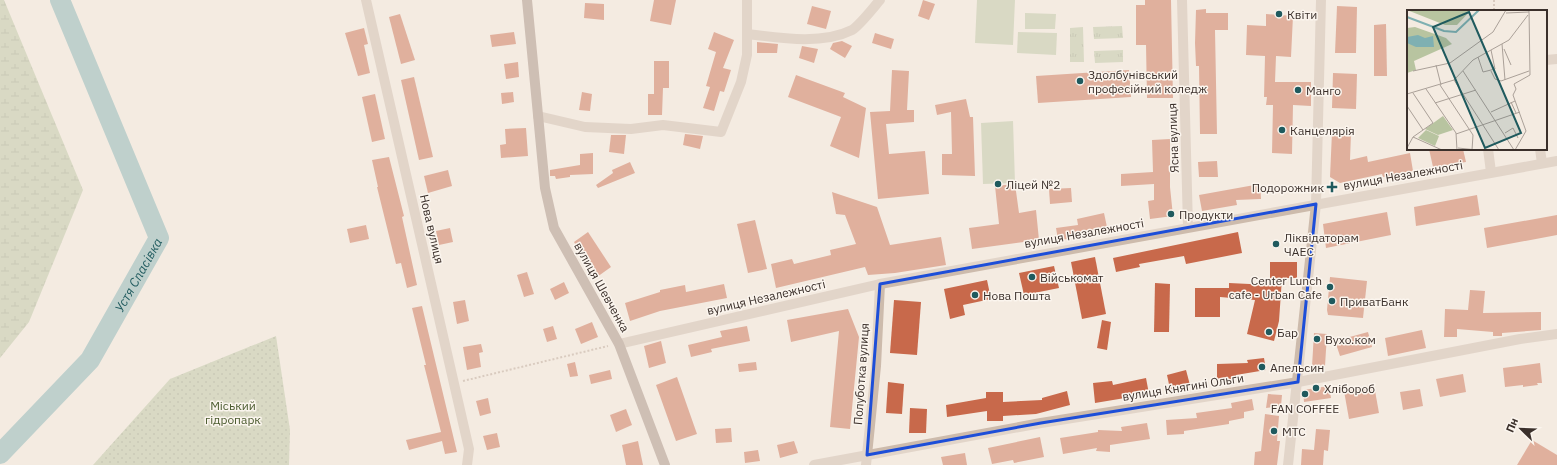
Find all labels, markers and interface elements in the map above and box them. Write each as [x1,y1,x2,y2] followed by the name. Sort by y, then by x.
[1287,7,1317,22] place label: Квіти
[1274,9,1284,19] marker: Квіти
[1407,10,1547,150] inset map
[1088,67,1207,96] place label: Здолбунівський професійний коледж
[1075,76,1085,86] marker: Здолбунівський професійний коледж
[1306,83,1341,98] place label: Манго
[1293,85,1303,95] marker: Манго
[1164,103,1182,173] street label: Ясна вулиця
[1290,123,1355,138] place label: Канцелярiя
[1277,125,1287,135] marker: Канцелярiя
[1342,157,1464,193] street label: вулиця Незалежності
[1006,177,1060,192] place label: Ліцей №2
[993,179,1003,189] marker: Ліцей №2
[1252,180,1324,195] place label: Подорожник
[1327,182,1337,192] marker: Подорожник
[417,193,447,265] street label: Нова вулиця
[1179,207,1233,222] place label: Продукти
[1166,209,1176,219] marker: Продукти
[1023,215,1145,251] street label: вулиця Незалежності
[1284,230,1359,259] place label: Ліквідаторам ЧАЕС
[110,235,166,315] water label: Устя Спасівка
[571,239,633,335] street label: вулиця Шевченка
[1271,239,1281,249] marker: Ліквідаторам ЧАЕС
[1040,270,1104,285] place label: Вiйськомат
[1027,272,1037,282] marker: Вiйськомат
[1229,273,1322,302] place label: Center Lunch cafe - Urban Cafe
[705,276,827,318] street label: вулиця Незалежності
[1325,282,1335,292] marker: Center Lunch cafe - Urban Cafe
[983,288,1051,303] place label: Нова Пошта
[970,290,980,300] marker: Нова Пошта
[1340,294,1409,309] place label: ПриватБанк
[1327,296,1337,306] marker: ПриватБанк
[850,322,872,426] street label: Полуботка вулиця
[1277,325,1298,340] place label: Бар
[1264,327,1274,337] marker: Бар
[1325,332,1376,347] place label: Вухо.ком
[1312,334,1322,344] marker: Вухо.ком
[1270,360,1324,375] place label: Апельсин
[1257,362,1267,372] marker: Апельсин
[1121,370,1245,404] street label: вулиця Княгині Ольги
[1324,381,1375,396] place label: Хлібороб
[1311,383,1321,393] marker: Хлібороб
[1300,389,1310,399] marker: FAN COFFEE
[205,398,261,427] park label: Міський гідропарк
[1271,401,1339,416] place label: FAN COFFEE
[1501,409,1541,449] north arrow
[1503,416,1521,435] text: Пн
[1282,424,1306,439] place label: MTC
[1269,426,1279,436] marker: MTC

